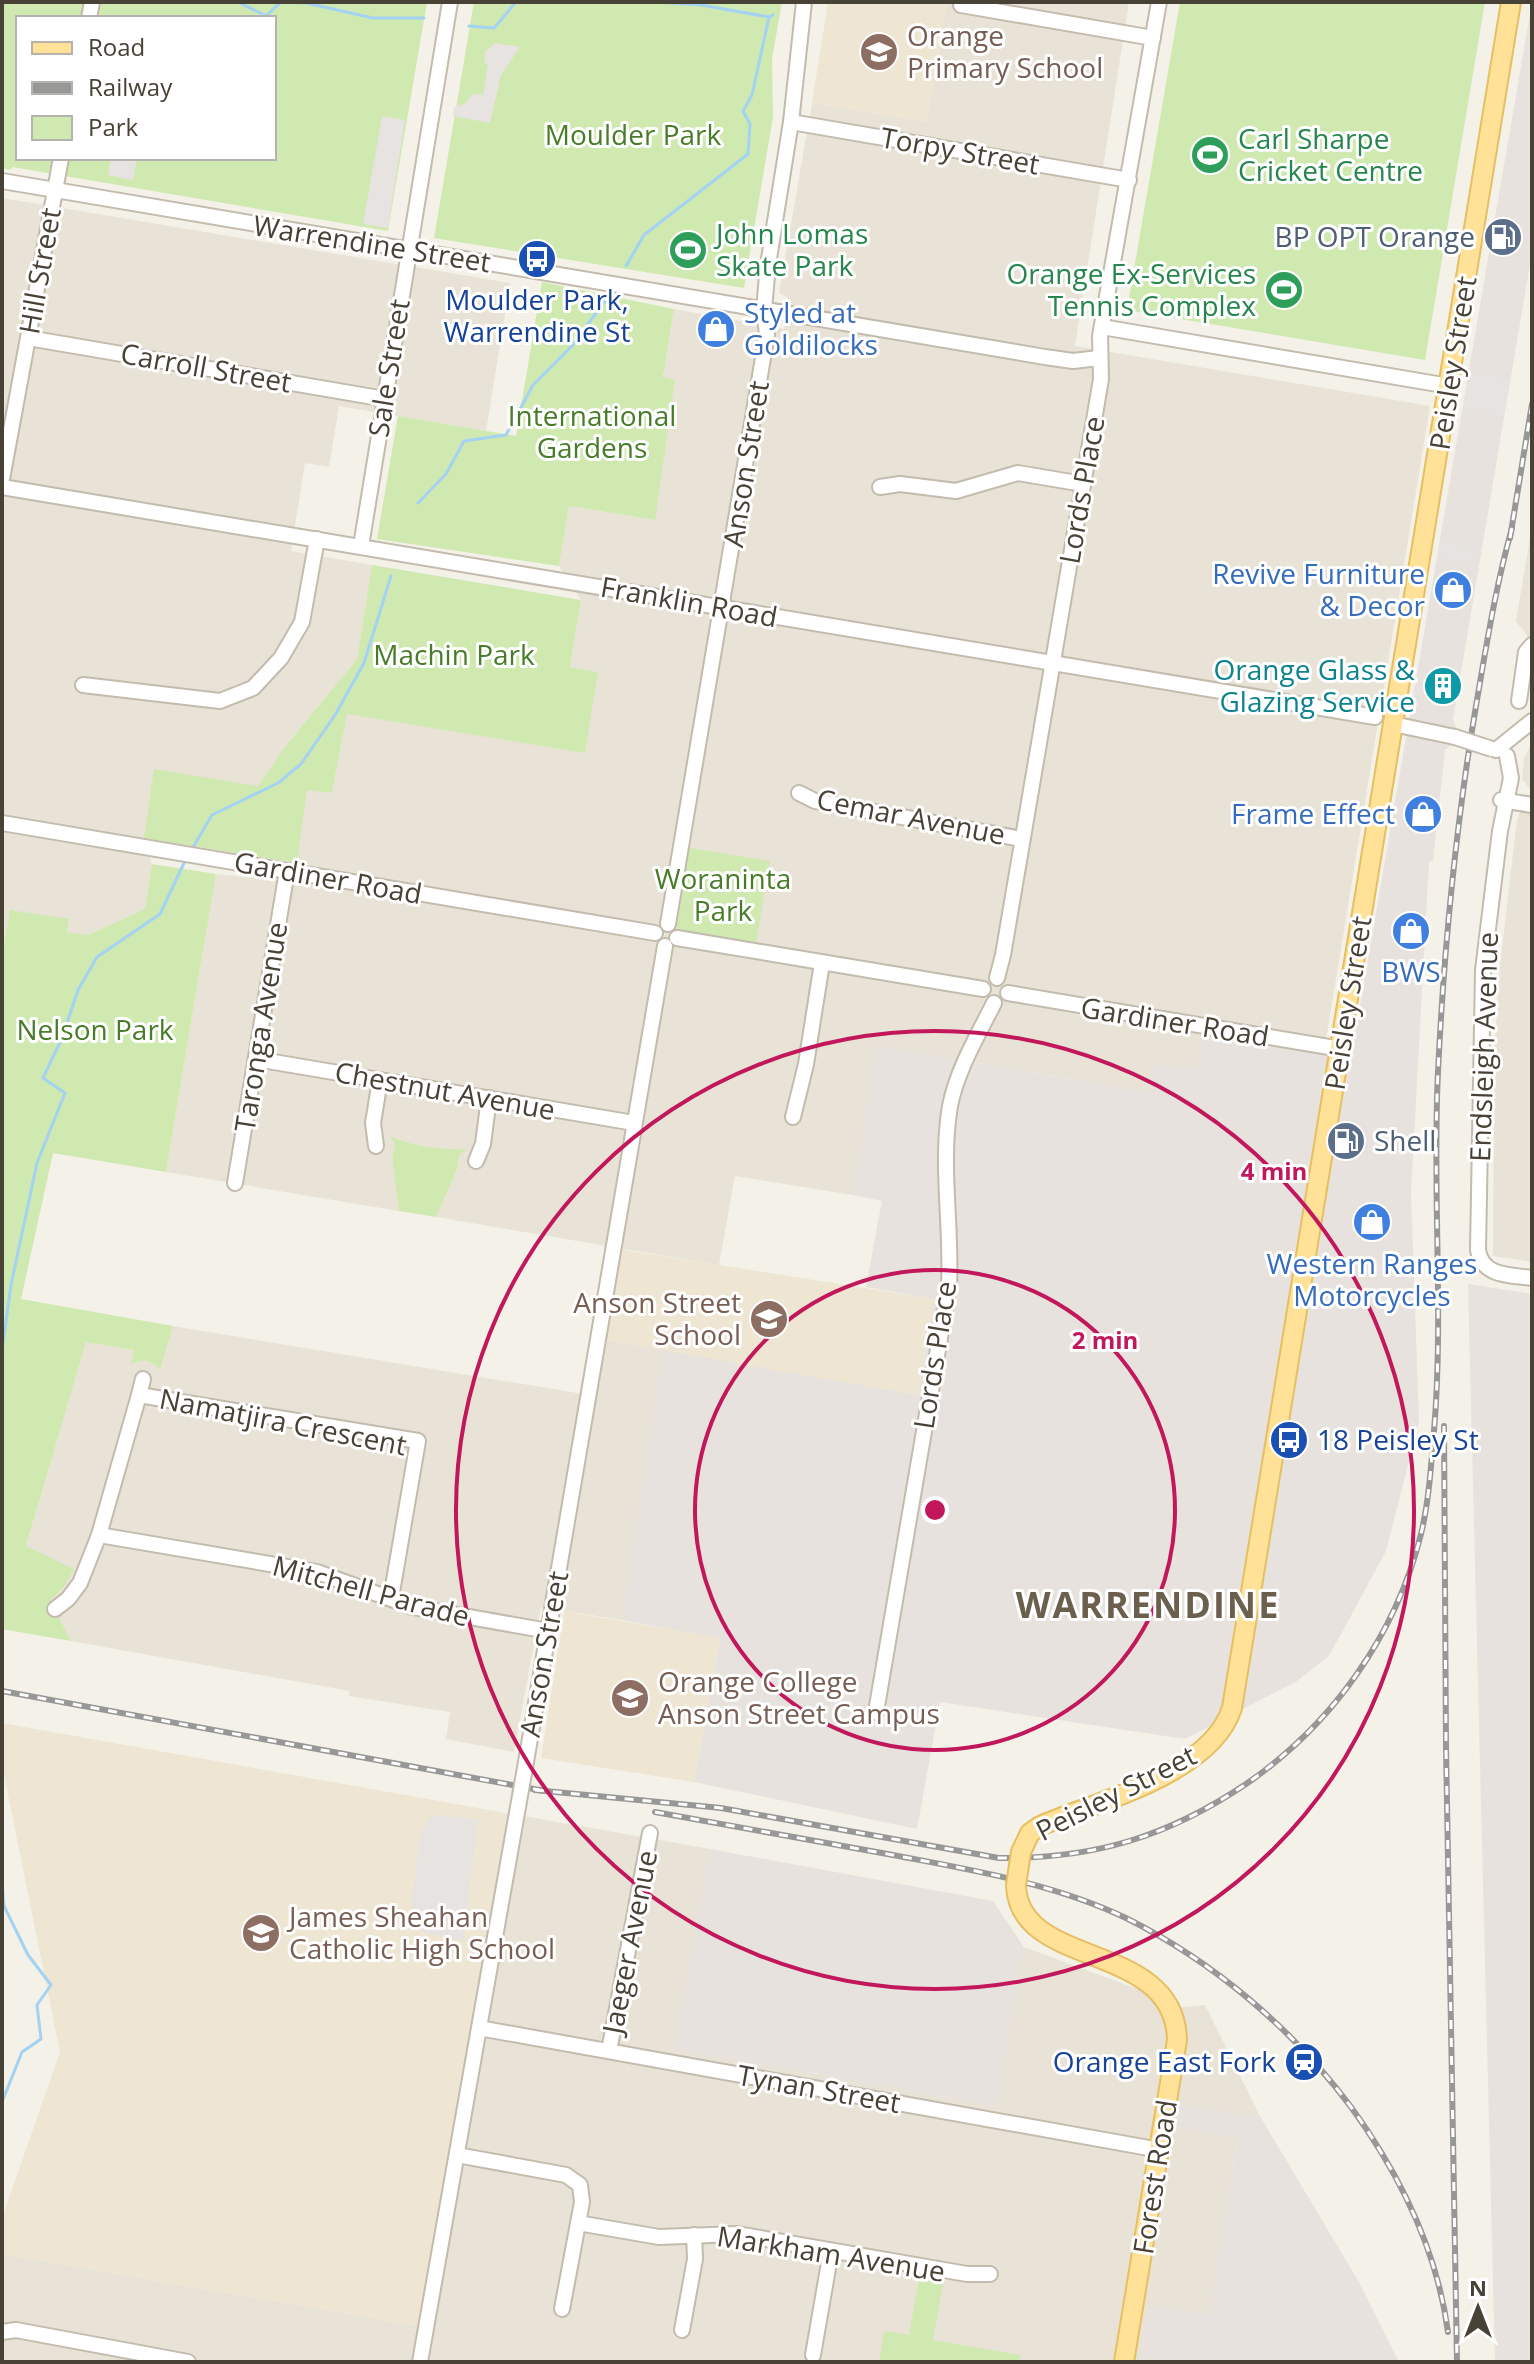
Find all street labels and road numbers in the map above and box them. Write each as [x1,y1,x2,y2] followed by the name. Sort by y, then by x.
[878,117,1042,183] street label: Torpy Street
[9,205,69,337] street label: Hill Street
[251,205,494,281] street label: Warrendine Street
[1420,273,1484,452] street label: Peisley Street
[358,296,418,440] street label: Sale Street
[118,333,294,401] street label: Carroll Street
[713,378,777,550] street label: Anson Street
[1049,413,1113,567] street label: Lords Place
[598,567,780,635] street label: Franklin Road
[814,779,1009,853] street label: Cemar Avenue
[231,842,425,912] street label: Gardiner Road
[1315,913,1379,1092] street label: Peisley Street
[225,919,295,1134] street label: Taronga Avenue
[1460,931,1506,1163] street label: Endsleigh Avenue
[1078,987,1272,1055] street label: Gardiner Road
[332,1052,558,1128] street label: Chestnut Avenue
[904,1278,964,1432] street label: Lords Place
[156,1378,410,1464] street label: Namatjira Crescent
[269,1546,474,1635] street label: Mitchell Parade
[510,1568,576,1740] street label: Anson Street
[1029,1735,1202,1849] street label: Peisley Street
[592,1847,665,2040] street label: Jaeger Avenue
[735,2055,904,2121] street label: Tynan Street
[1123,2097,1185,2257] street label: Forest Road
[714,2216,948,2290] street label: Markham Avenue

